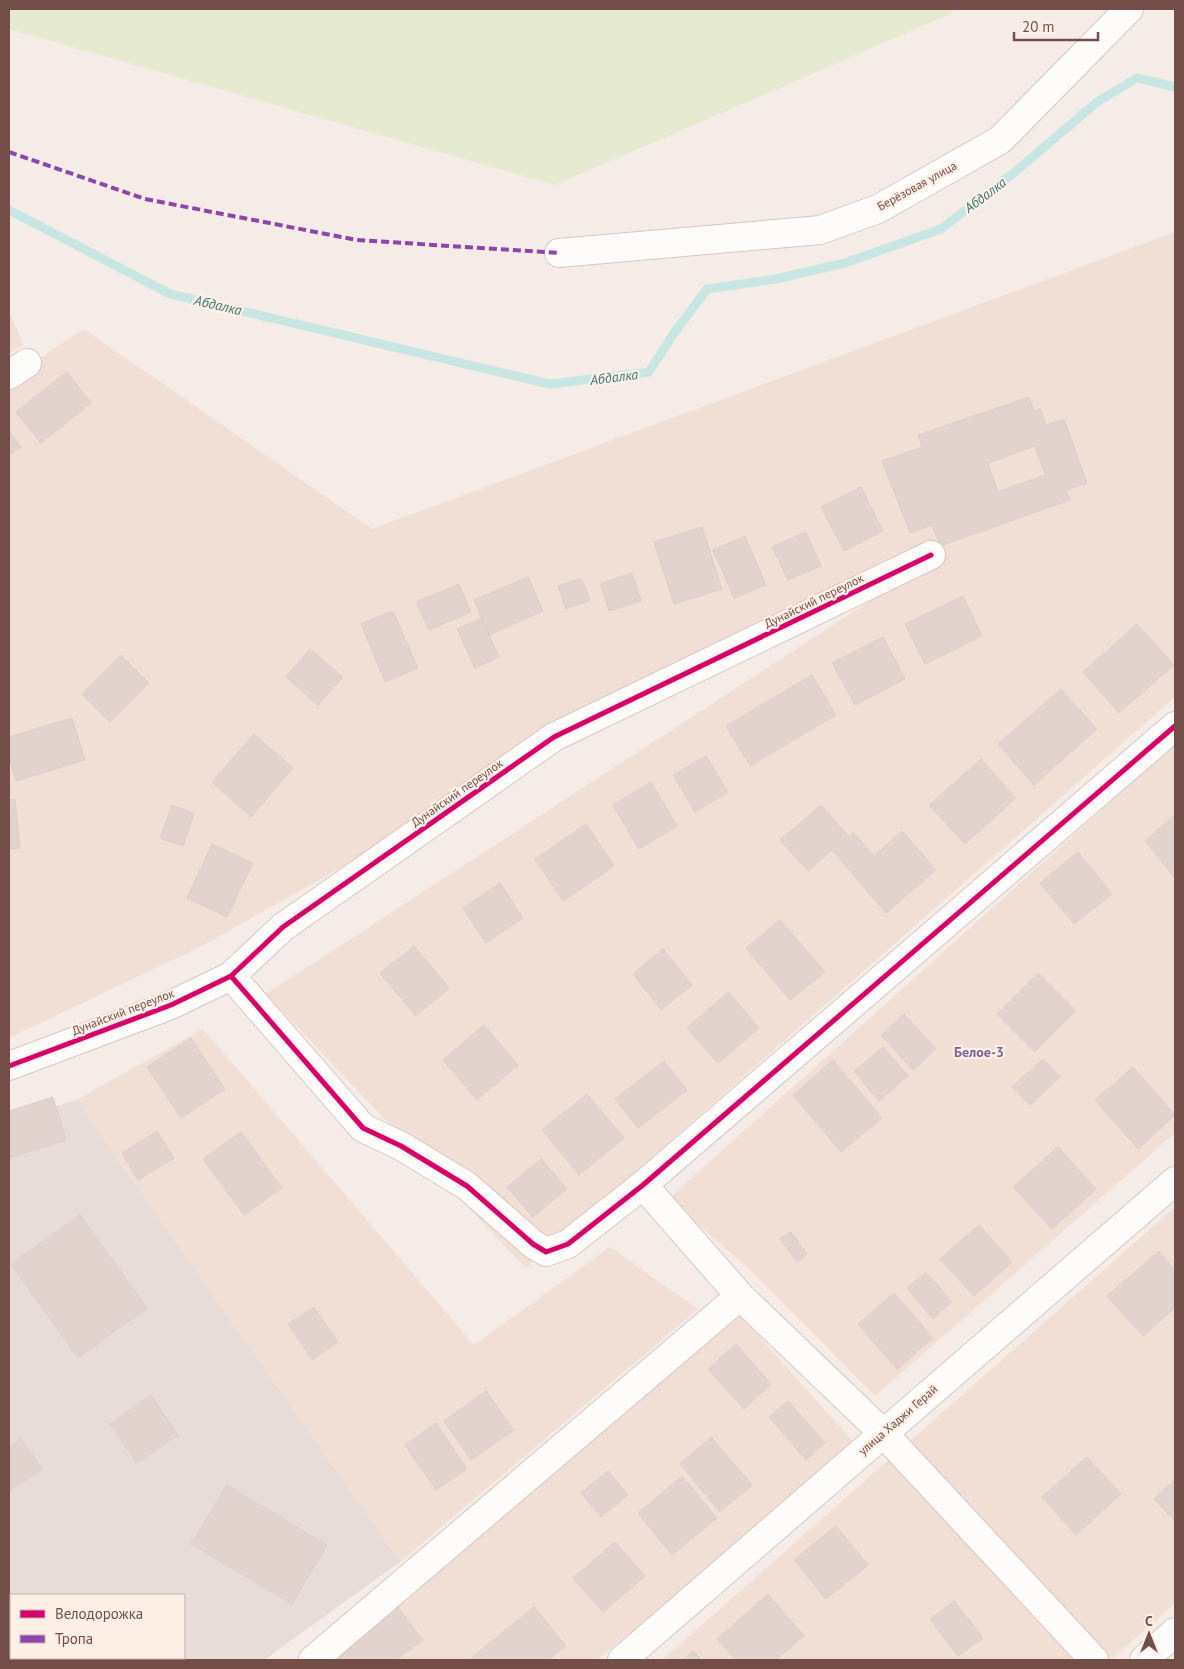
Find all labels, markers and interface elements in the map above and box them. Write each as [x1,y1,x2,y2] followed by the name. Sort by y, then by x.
[1014,10,1098,42] scale bar
[1022,17,1055,36] text: 20 m
[874,158,959,214] street label: Берёзовая улица
[959,173,1010,217] water label: Абдалка
[191,291,244,319] water label: Абдалка
[588,365,639,389] water label: Абдалка
[762,570,866,631] street label: Дунайский переулок
[408,755,506,830] street label: Дунайский переулок
[70,985,176,1038] street label: Дунайский переулок
[954,1043,1004,1061] district label: Белое-3
[855,1381,940,1458] street label: улица Хаджи Герай
[10,1594,185,1659] legend
[55,1604,143,1623] text: Велодорожка
[1124,1609,1174,1659] north arrow
[1145,1612,1153,1630] text: С
[55,1629,93,1648] text: Тропа

